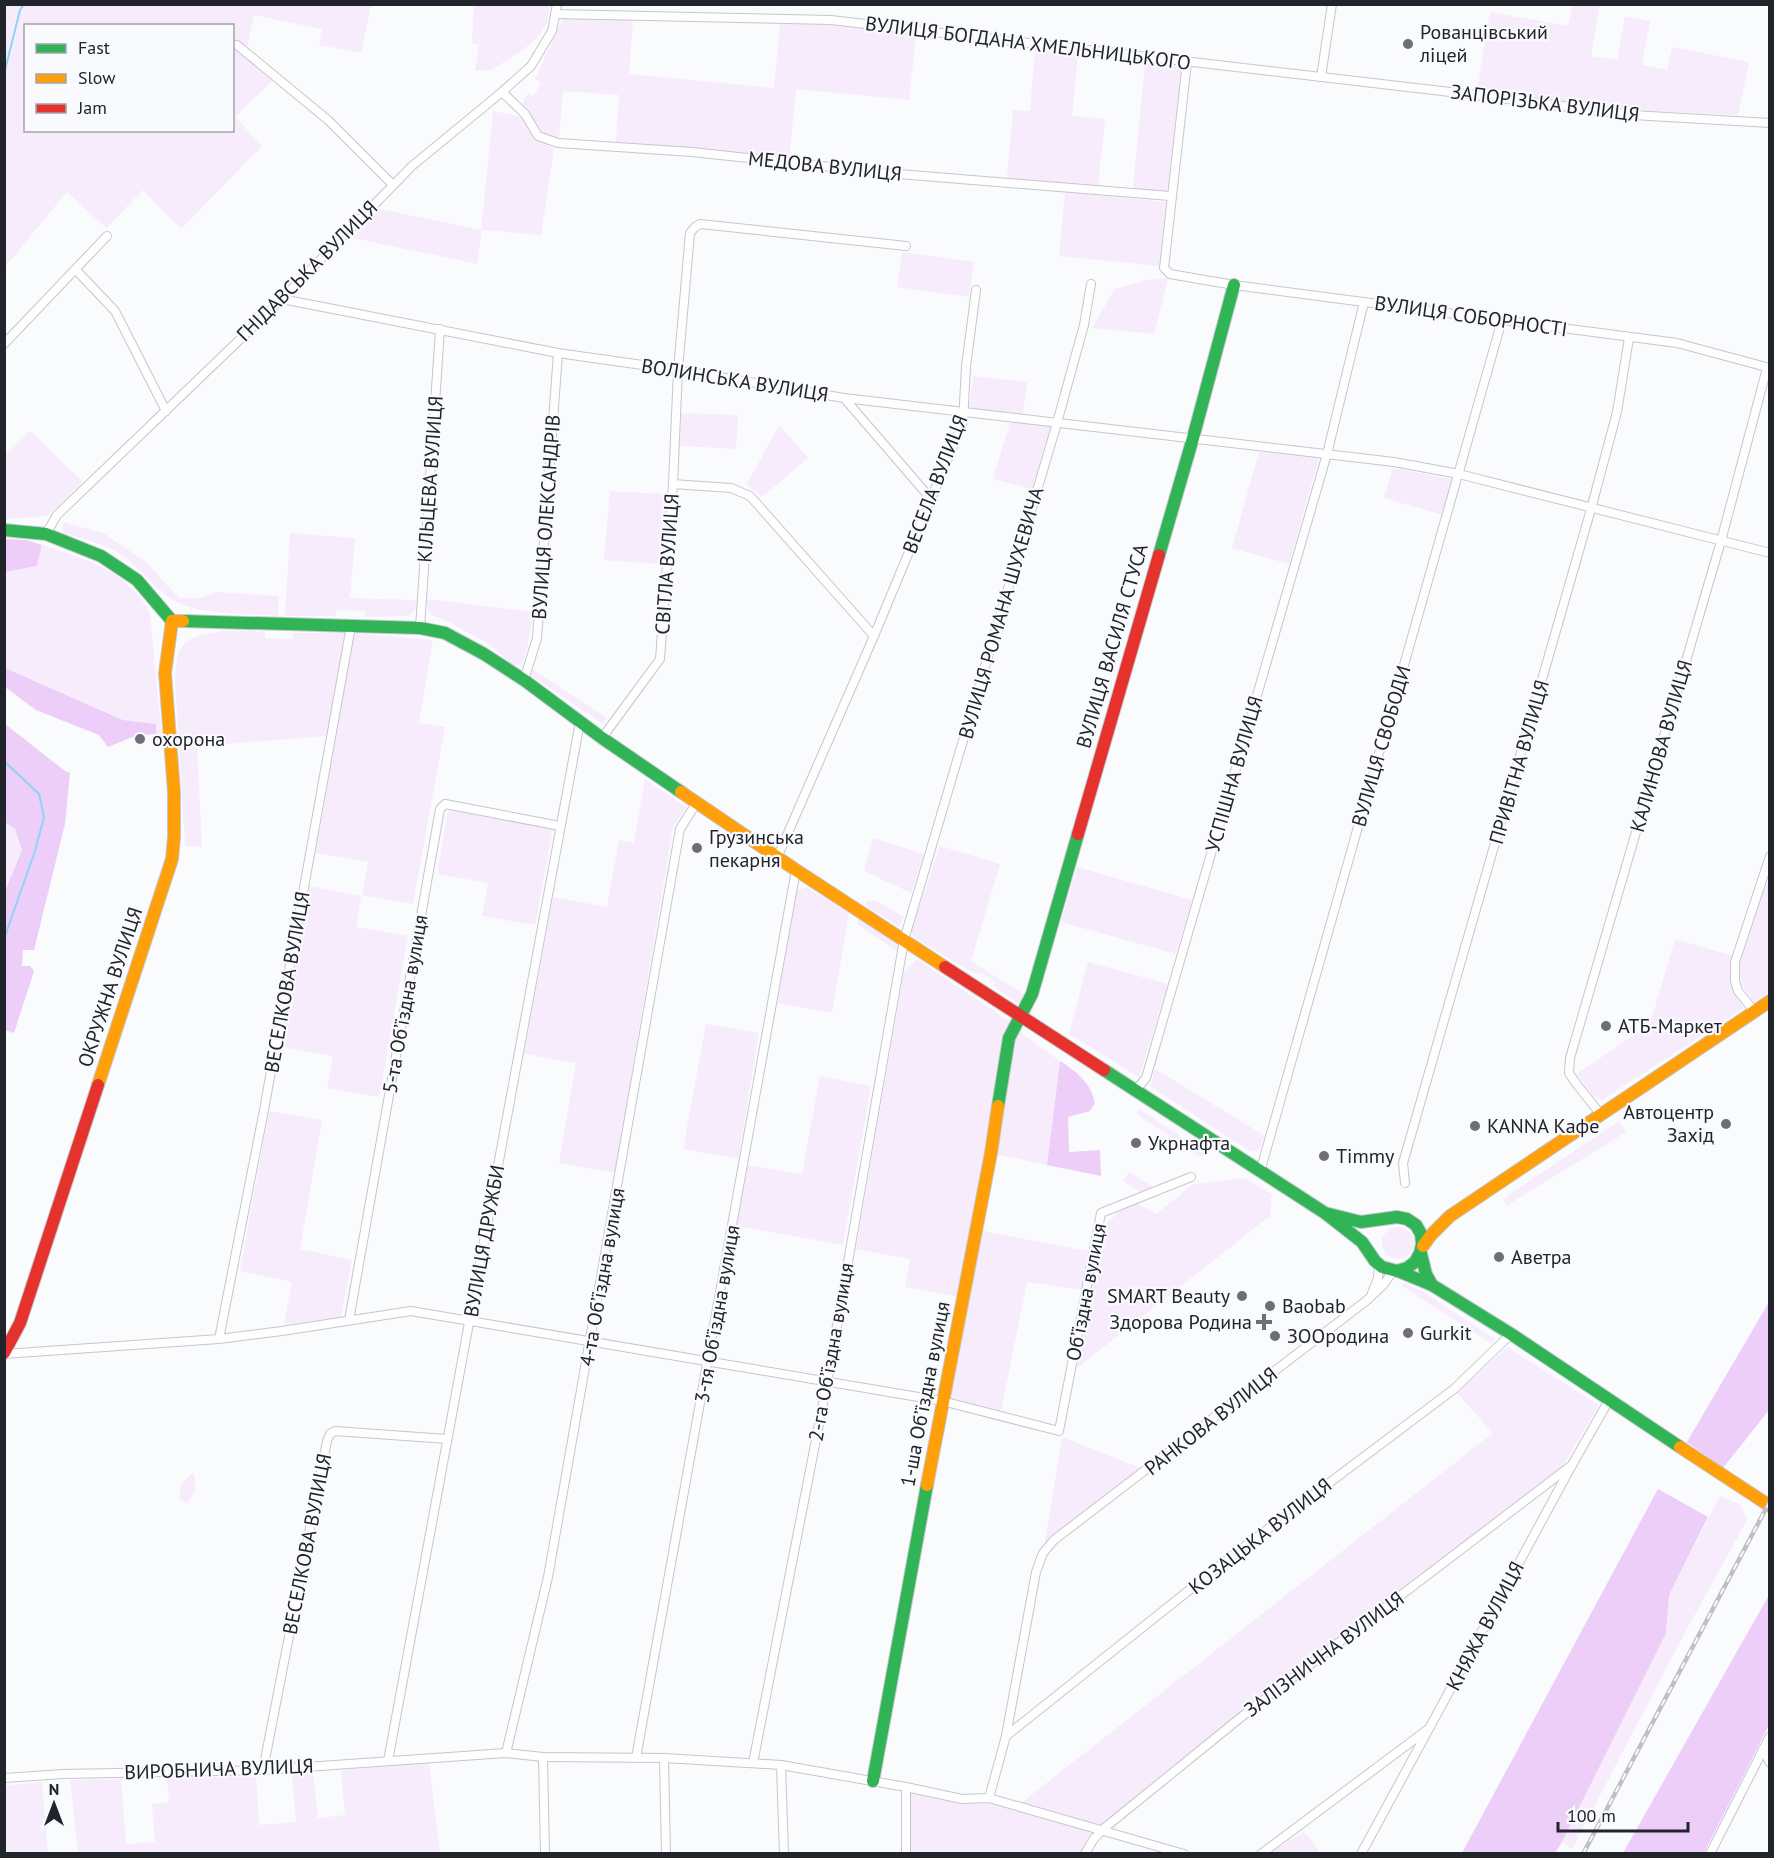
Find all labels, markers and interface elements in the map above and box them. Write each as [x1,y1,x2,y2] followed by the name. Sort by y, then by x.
[864,10,1192,76] street label: ВУЛИЦЯ БОГДАНА ХМЕЛЬНИЦЬКОГО
[1419,19,1548,68] place label: Рованцівський ліцей
[24,24,234,132] legend
[78,36,110,59] text: Fast
[1401,37,1415,51] marker: Рованцівський ліцей
[78,66,116,89] text: Slow
[1449,79,1641,127] street label: ЗАПОРІЗЬКА ВУЛИЦЯ
[77,96,107,119] text: Jam
[747,145,903,187] street label: МЕДОВА ВУЛИЦЯ
[231,195,383,347] street label: ГНІДАВСЬКА ВУЛИЦЯ
[1373,290,1569,342] street label: ВУЛИЦЯ СОБОРНОСТІ
[640,352,830,408] street label: ВОЛИНСЬКА ВУЛИЦЯ
[411,395,449,563] street label: КІЛЬЦЕВА ВУЛИЦЯ
[897,411,973,557] street label: ВЕСЕЛА ВУЛИЦЯ
[526,414,566,620] street label: ВУЛИЦЯ ОЛЕКСАНДРІВ
[953,484,1050,742] street label: ВУЛИЦЯ РОМАНА ШУХЕВИЧА
[649,493,685,635] street label: СВІТЛА ВУЛИЦЯ
[1070,541,1154,751] street label: ВУЛИЦЯ ВАСИЛЯ СТУСА
[1624,657,1698,835] street label: КАЛИНОВА ВУЛИЦЯ
[1346,662,1416,830] street label: ВУЛИЦЯ СВОБОДИ
[1483,677,1555,847] street label: ПРИВІТНА ВУЛИЦЯ
[1199,693,1269,855] street label: УСПІШНА ВУЛИЦЯ
[152,726,225,752] place label: охорона
[133,732,147,746] marker: охорона
[709,824,804,873] place label: Грузинська пекарня
[690,841,704,855] marker: Грузинська пекарня
[258,889,316,1075] street label: ВЕСЕЛКОВА ВУЛИЦЯ
[72,904,148,1070] street label: ОКРУЖНА ВУЛИЦЯ
[376,913,434,1095] street label: 5-та Обʼїздна вулиця
[1618,1013,1722,1039] place label: АТБ-Маркет
[1599,1019,1613,1033] marker: АТБ-Маркет
[1623,1099,1714,1148] place label: Автоцентр Захід
[1487,1113,1599,1139] place label: KANNA Кафе
[1719,1117,1733,1131] marker: Автоцентр Захід
[1468,1119,1482,1133] marker: KANNA Кафе
[1148,1130,1230,1156] place label: Укрнафта
[1129,1136,1143,1150] marker: Укрнафта
[1336,1143,1395,1169] place label: Timmy
[1317,1149,1331,1163] marker: Timmy
[458,1163,510,1319] street label: ВУЛИЦЯ ДРУЖБИ
[573,1186,631,1368] street label: 4-та Обʼїздна вулиця
[1060,1221,1112,1363] street label: Обʼїздна вулиця
[689,1223,745,1405] street label: 3-тя Обʼїздна вулиця
[1511,1244,1572,1270] place label: Аветра
[1492,1250,1506,1264] marker: Аветра
[803,1261,859,1443] street label: 2-га Обʼїздна вулиця
[1107,1283,1231,1309] place label: SMART Beauty
[1235,1289,1249,1303] marker: SMART Beauty
[1282,1293,1346,1319] place label: Baobab
[894,1299,956,1489] street label: 1-ша Обʼїздна вулиця
[1263,1299,1277,1313] marker: Baobab
[1109,1309,1252,1335] place label: Здорова Родина
[1257,1315,1271,1329] marker: Здорова Родина
[1420,1320,1472,1346] place label: Gurkit
[1287,1323,1389,1349] place label: ЗООродина
[1401,1326,1415,1340] marker: Gurkit
[1268,1329,1282,1343] marker: ЗООродина
[1139,1361,1283,1481] street label: РАНКОВА ВУЛИЦЯ
[277,1451,337,1637] street label: ВЕСЕЛКОВА ВУЛИЦЯ
[1183,1472,1337,1600] street label: КОЗАЦЬКА ВУЛИЦЯ
[1440,1557,1530,1695] street label: КНЯЖА ВУЛИЦЯ
[1239,1585,1409,1723] street label: ЗАЛІЗНИЧНА ВУЛИЦЯ
[124,1753,314,1785] street label: ВИРОБНИЧА ВУЛИЦЯ
[24,1774,84,1834] north arrow
[49,1779,59,1799] text: N
[1558,1795,1688,1833] scale bar
[1567,1804,1616,1827] text: 100 m

